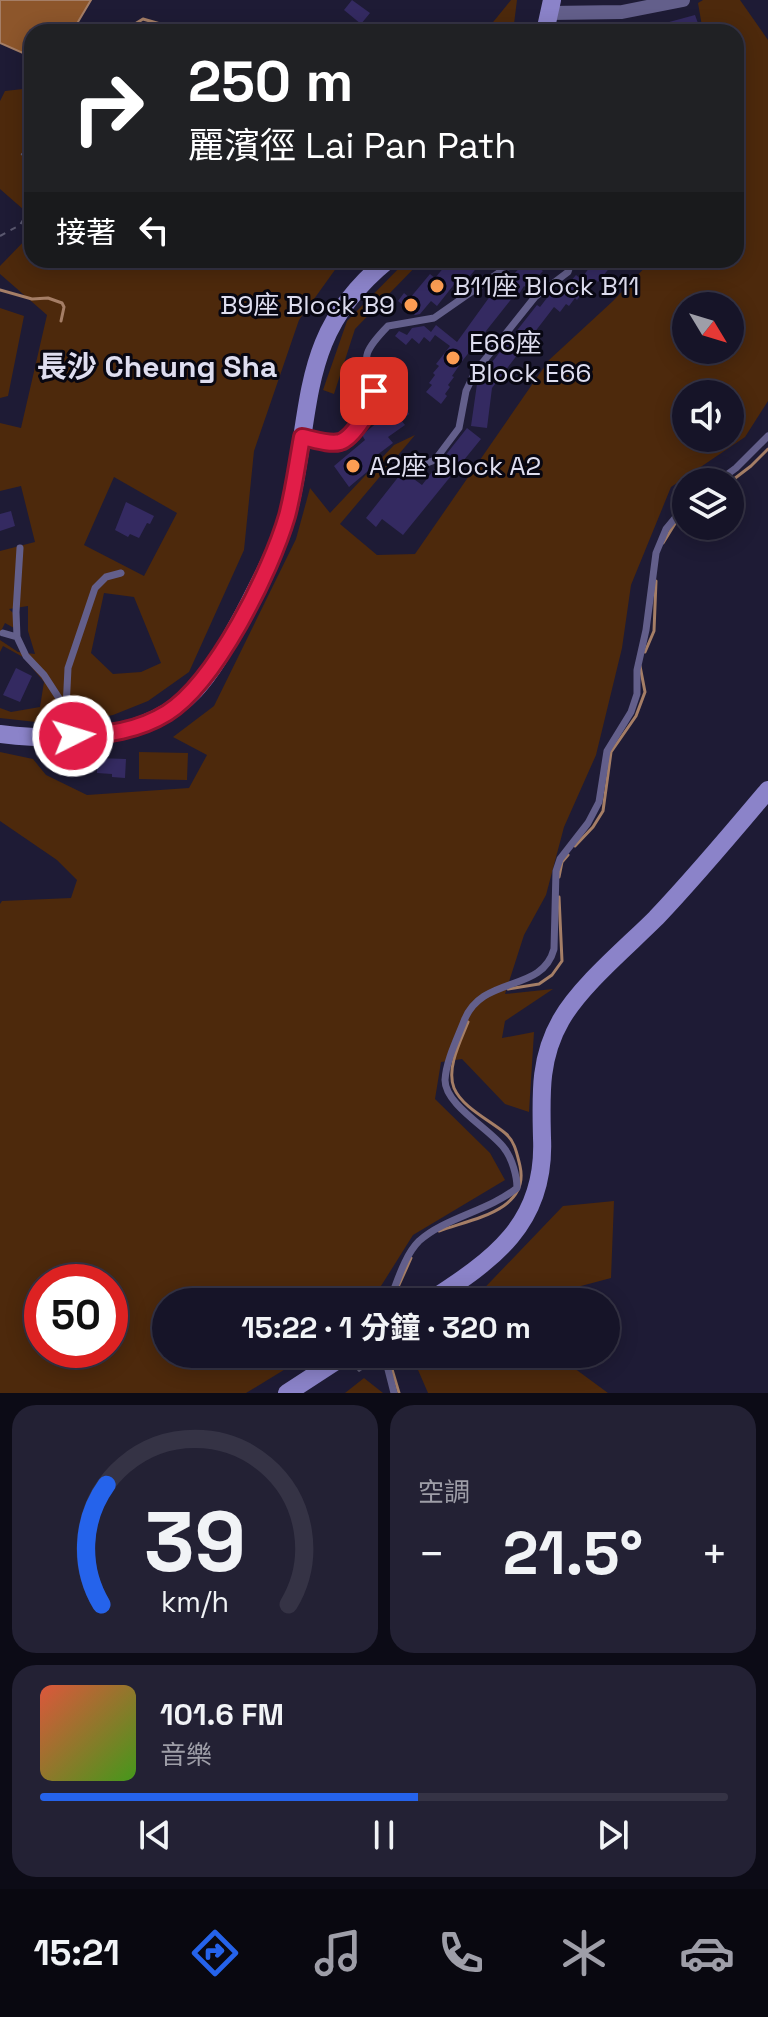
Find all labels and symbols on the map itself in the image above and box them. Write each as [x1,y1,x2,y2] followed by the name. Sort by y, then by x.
[453,269,639,303] place label: B11座 Block B11
[428,277,446,295] marker: B11座 Block B11
[220,288,395,322] place label: B9座 Block B9
[672,292,744,364] north arrow
[402,296,420,314] marker: B9座 Block B9
[469,326,591,390] place label: E66座 Block E66
[37,347,277,386] district label: 長沙 Cheung Sha
[444,349,462,367] marker: E66座 Block E66
[340,357,408,425] pin
[369,449,541,483] place label: A2座 Block A2
[344,457,362,475] marker: A2座 Block A2
[31,694,115,778] position arrow
[24,1264,128,1368] speed limit sign: 50

